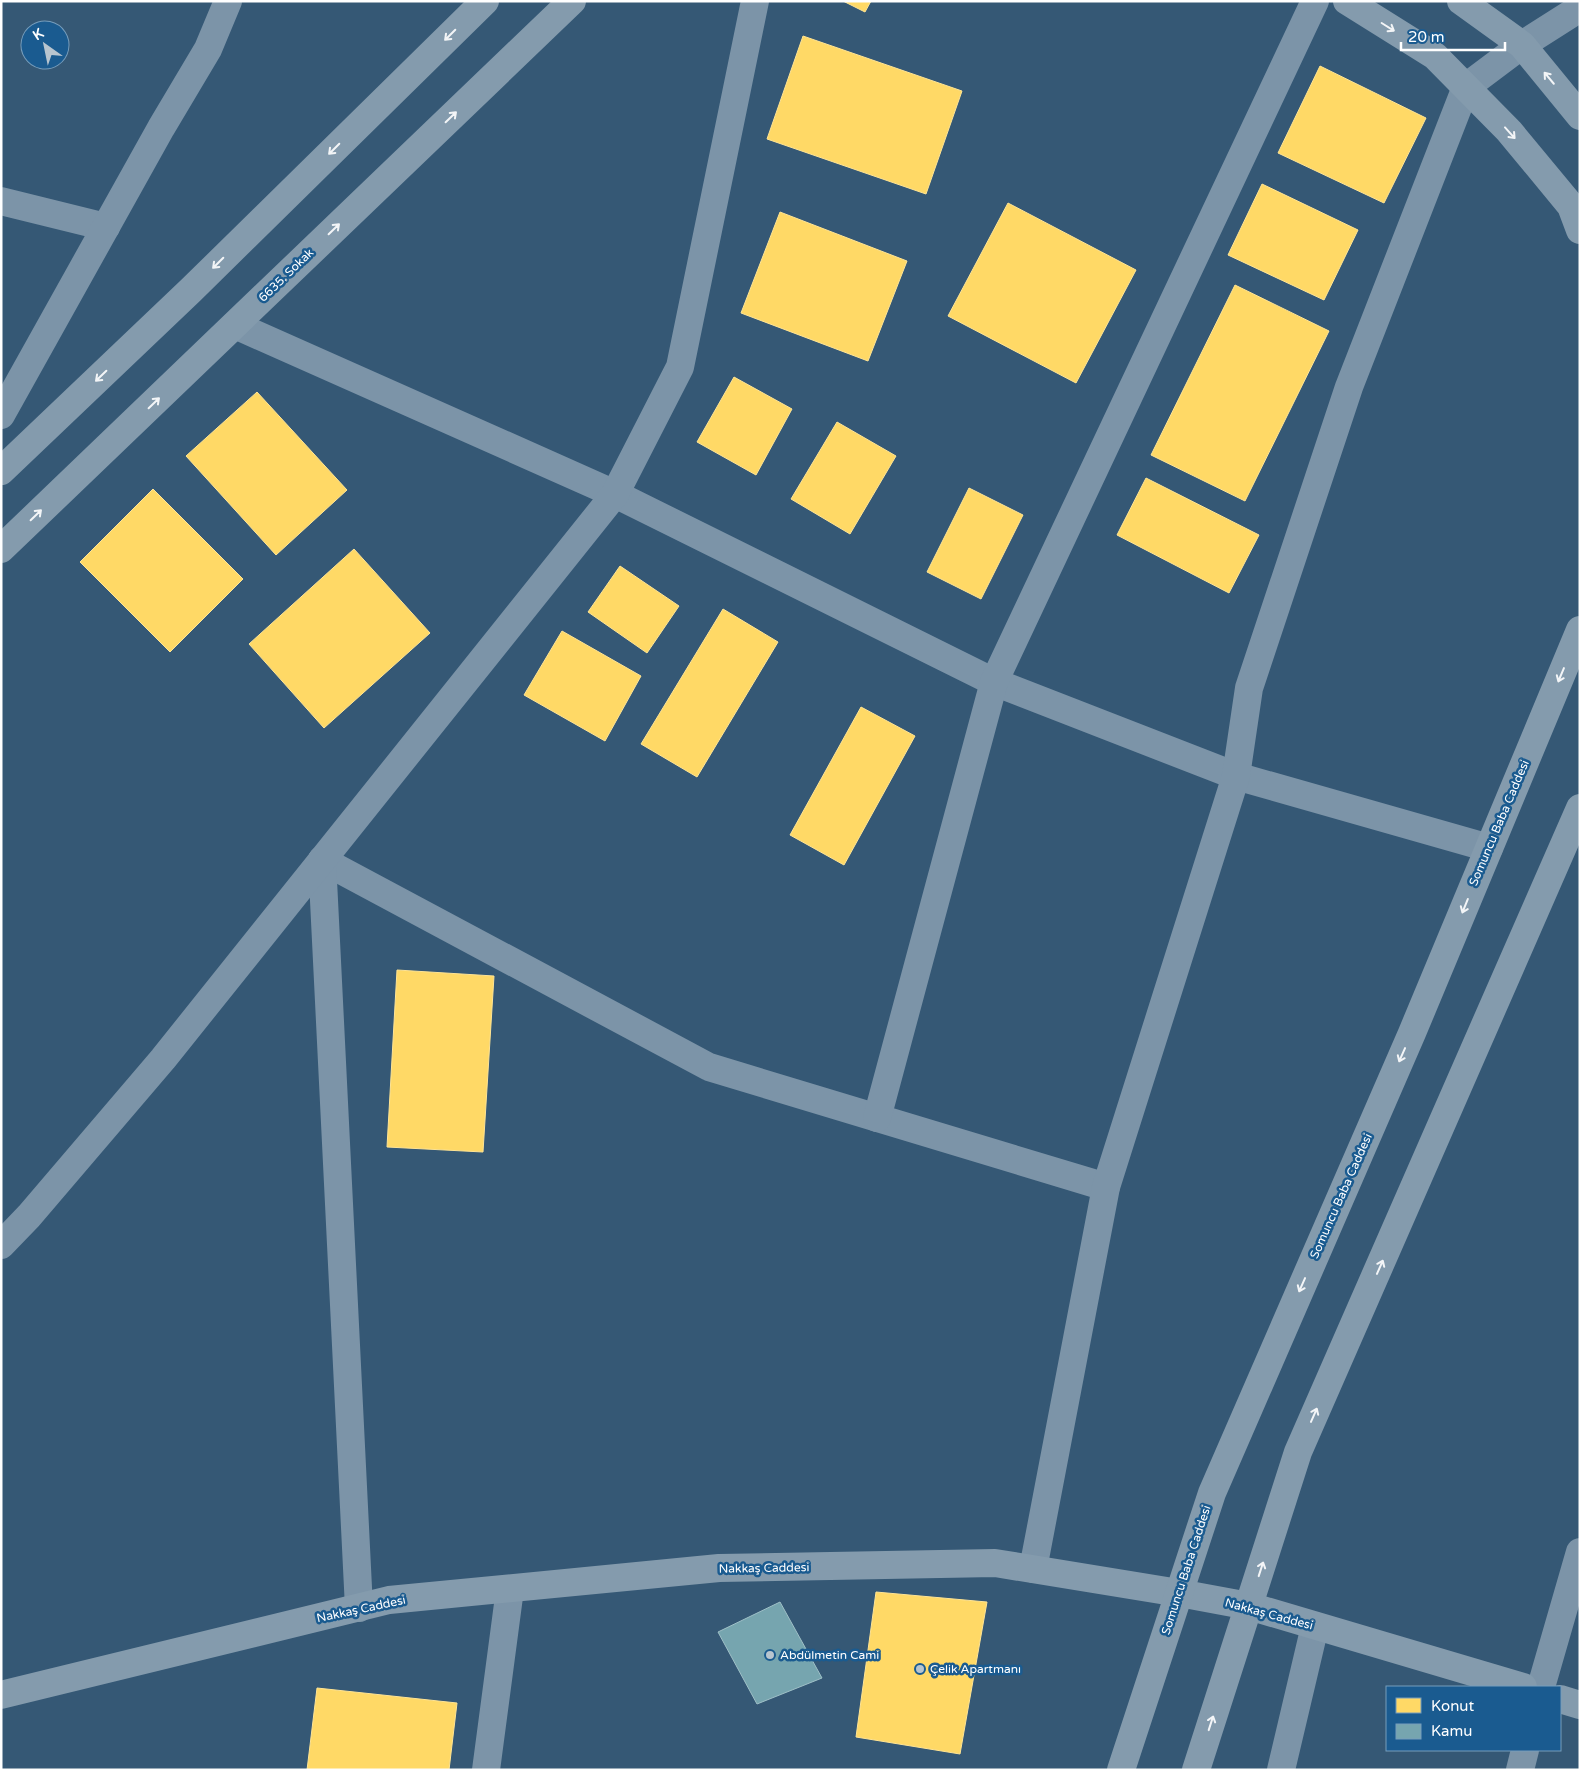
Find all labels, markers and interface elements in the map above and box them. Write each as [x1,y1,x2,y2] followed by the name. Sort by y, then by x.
[20,20,70,70] north arrow
[1401,20,1505,52] scale bar
[1381,22,1395,32] one-way arrow
[30,24,47,44] text: K
[1408,28,1445,46] text: 20 m
[444,29,456,42] one-way arrow
[1544,72,1555,85] one-way arrow
[445,111,458,123] one-way arrow
[1504,126,1516,139] one-way arrow
[328,143,340,156] one-way arrow
[328,223,340,236] one-way arrow
[256,245,317,305] street label: 6635. Sokak
[213,257,225,269] one-way arrow
[95,370,107,382] one-way arrow
[147,397,160,409] one-way arrow
[30,509,43,521] one-way arrow
[1556,667,1565,682] one-way arrow
[1466,758,1532,888] street label: Somuncu Baba Caddesi
[1459,898,1468,913] one-way arrow
[1397,1047,1407,1062] one-way arrow
[1307,1131,1375,1261] street label: Somuncu Baba Caddesi
[1375,1260,1385,1275] one-way arrow
[1297,1277,1307,1292] one-way arrow
[1310,1408,1320,1423] one-way arrow
[1158,1503,1214,1637] street label: Somuncu Baba Caddesi
[719,1560,809,1576] street label: Nakkaş Caddesi
[1256,1561,1266,1577] one-way arrow
[315,1593,407,1625] street label: Nakkaş Caddesi
[1223,1595,1315,1633] street label: Nakkaş Caddesi
[780,1648,879,1662] place label: Abdülmetin Cami
[764,1649,776,1661] marker: Abdülmetin Cami
[930,1662,1021,1676] place label: Çelik Apartmanı
[914,1663,926,1675] marker: Çelik Apartmanı
[1386,1686,1561,1751] legend
[1431,1697,1474,1715] text: Konut
[1207,1716,1216,1732] one-way arrow
[1431,1722,1472,1740] text: Kamu

